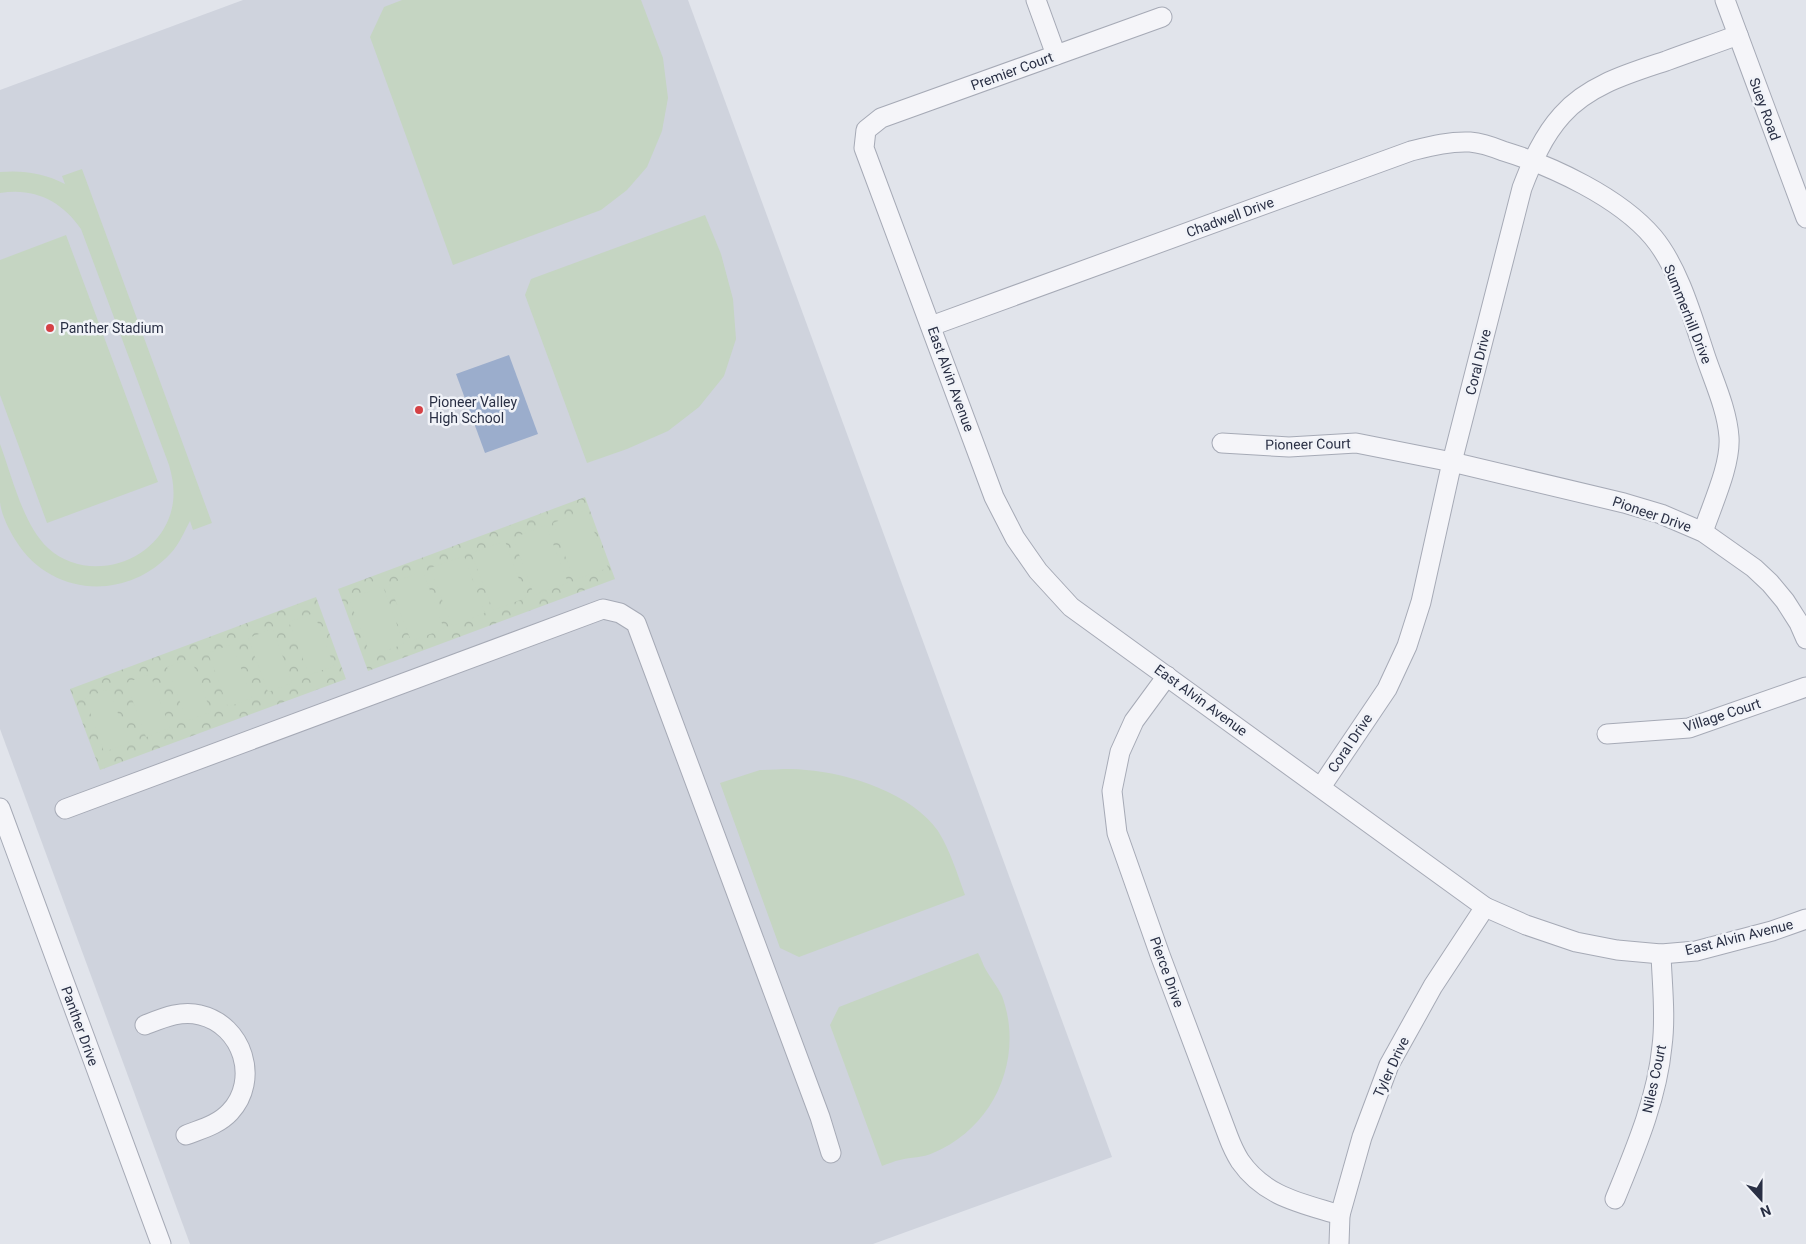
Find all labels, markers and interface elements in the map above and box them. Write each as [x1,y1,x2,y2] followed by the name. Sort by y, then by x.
[969,49,1056,93] street label: Premier Court
[1746,75,1784,143] street label: Suey Road
[1184,194,1276,240] street label: Chadwell Drive
[1661,262,1715,366] street label: Summerhill Drive
[60,320,164,336] place label: Panther Stadium
[44,322,56,334] marker: Panther Stadium
[925,324,977,434] street label: East Alvin Avenue
[1462,327,1494,397] street label: Coral Drive
[429,394,517,426] place label: Pioneer Valley High School
[413,404,425,416] marker: Pioneer Valley High School
[1265,435,1351,453] street label: Pioneer Court
[1610,493,1694,535] street label: Pioneer Drive
[1152,661,1250,739] street label: East Alvin Avenue
[1681,695,1763,735] street label: Village Court
[1324,711,1376,775] street label: Coral Drive
[1683,916,1795,958] street label: East Alvin Avenue
[1147,935,1187,1009] street label: Pierce Drive
[58,984,102,1068] street label: Panther Drive
[1370,1034,1412,1100] street label: Tyler Drive
[1639,1043,1669,1115] street label: Niles Court
[1736,1174,1786,1224] north arrow
[1758,1202,1773,1220] text: N

